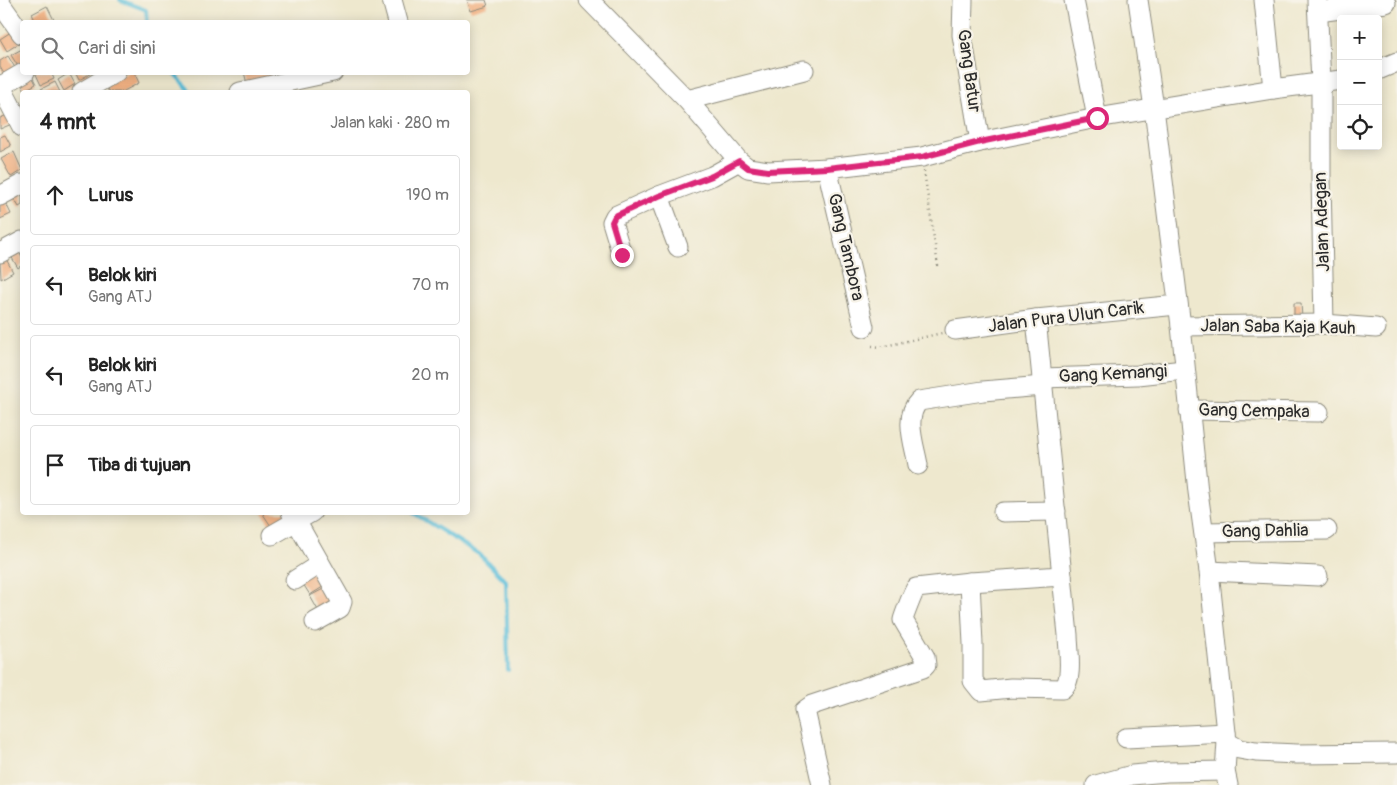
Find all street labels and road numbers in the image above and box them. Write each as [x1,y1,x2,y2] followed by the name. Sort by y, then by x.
[952,28,986,115] street label: Gang Batur
[1309,172,1335,272] street label: Jalan Adegan
[822,191,870,303] street label: Gang Tambora
[987,296,1146,338] street label: Jalan Pura Ulun Carik
[1200,314,1356,340] street label: Jalan Saba Kaja Kauh
[1058,360,1168,388] street label: Gang Kemangi
[1198,399,1310,423] street label: Gang Cempaka
[1221,519,1309,543] street label: Gang Dahlia

